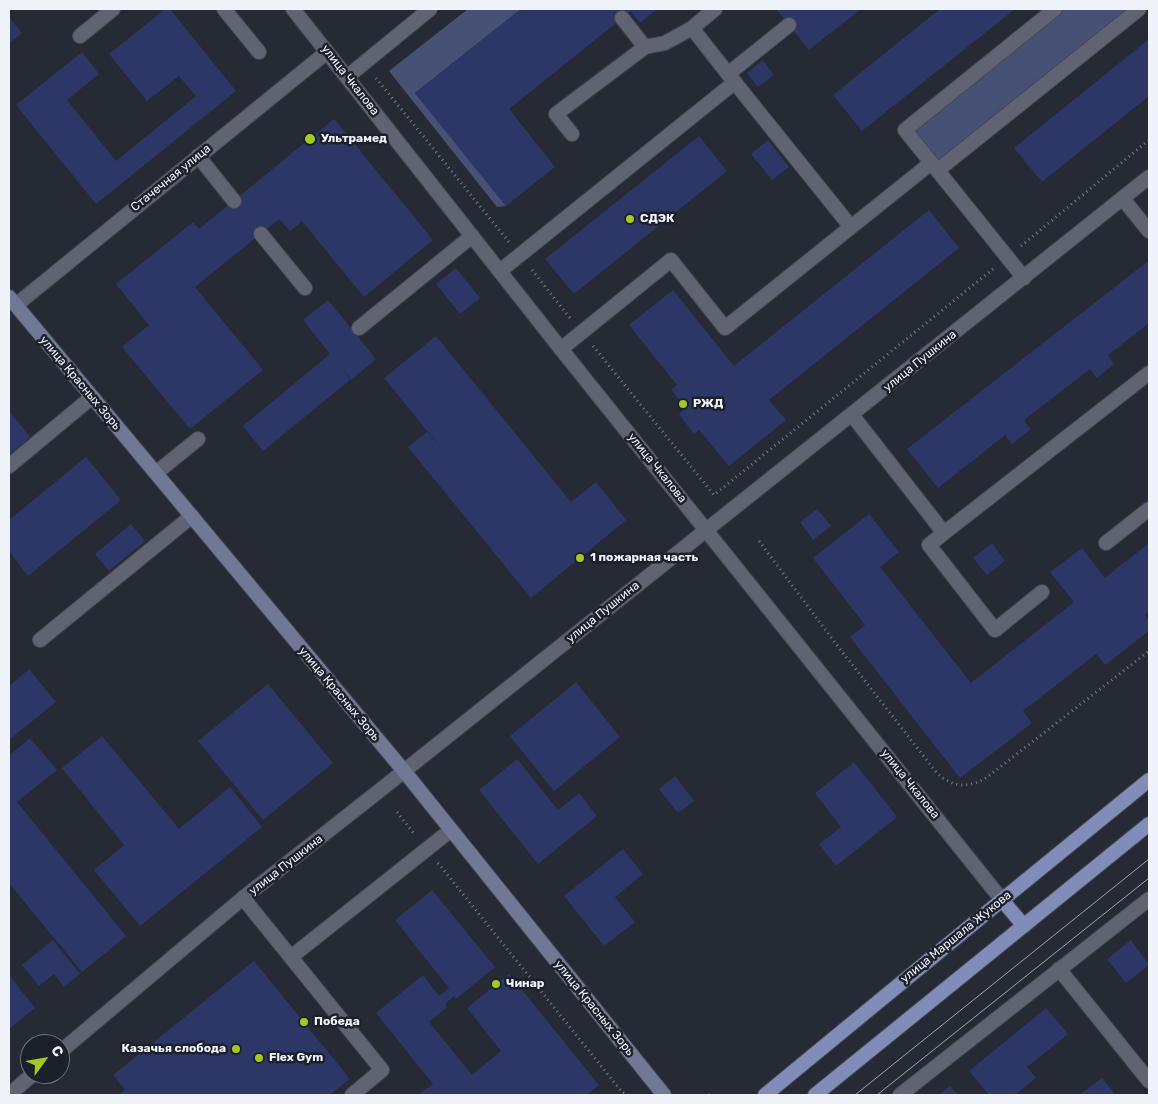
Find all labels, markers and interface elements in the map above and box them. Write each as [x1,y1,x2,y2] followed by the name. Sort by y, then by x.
[318,42,382,118] street label: улица Чкалова
[303,132,317,146] marker: Ультрамед
[321,132,387,146] place label: Ультрамед
[128,141,214,215] street label: Стачечная улица
[640,212,675,226] place label: СДЭК
[624,213,636,225] marker: СДЭК
[881,327,959,395] street label: улица Пушкина
[36,333,124,433] street label: улица Красных Зорь
[693,397,723,411] place label: РЖД
[677,398,689,410] marker: РЖД
[624,430,690,506] street label: улица Чкалова
[590,551,698,565] place label: 1 пожарная часть
[574,552,586,564] marker: 1 пожарная часть
[564,578,642,646] street label: улица Пушкина
[295,644,383,744] street label: улица Красных Зорь
[877,746,943,822] street label: улица Чкалова
[246,832,326,898] street label: улица Пушкина
[898,888,1014,986] street label: улица Маршала Жукова
[551,958,637,1058] street label: улица Красных Зорь
[506,977,544,991] place label: Чинар
[490,978,502,990] marker: Чинар
[314,1015,360,1029] place label: Победа
[298,1016,310,1028] marker: Победа
[20,1034,70,1084] north arrow
[121,1042,226,1056] place label: Казачья слобода
[47,1043,67,1060] text: С
[230,1043,242,1055] marker: Казачья слобода
[269,1051,323,1065] place label: Flex Gym
[253,1052,265,1064] marker: Flex Gym

